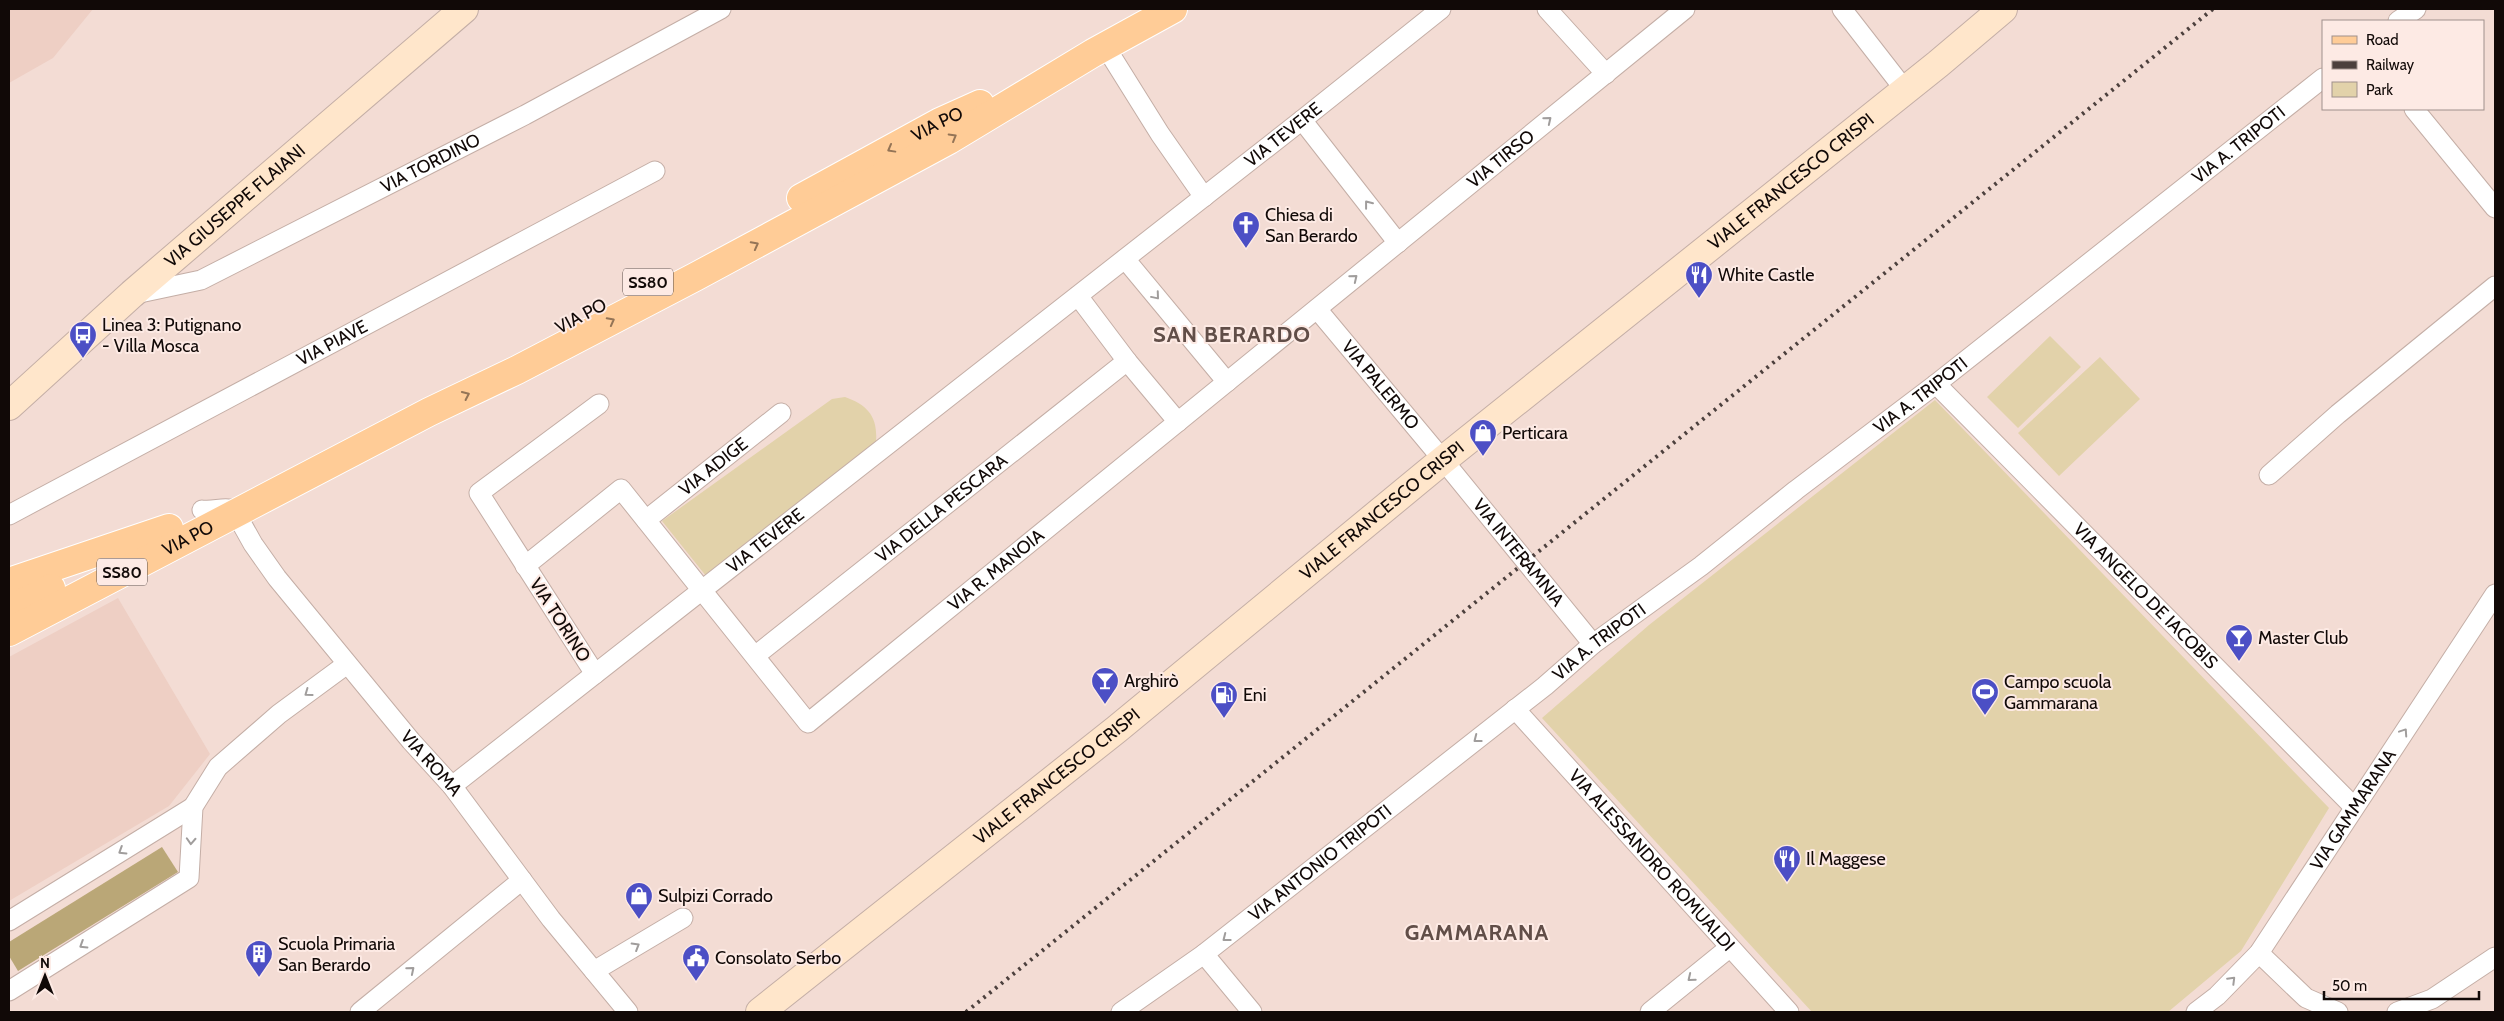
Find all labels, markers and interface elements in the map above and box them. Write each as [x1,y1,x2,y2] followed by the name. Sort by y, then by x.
[2322,20,2484,110] legend
[2366,31,2399,49] text: Road
[2366,56,2415,74] text: Railway
[2366,81,2393,99] text: Park
[1240,98,1326,172] street label: VIA TEVERE
[2188,101,2290,188] street label: VIA A. TRIPOTI
[908,102,967,146] street label: VIA PO
[1704,109,1878,254] street label: VIALE FRANCESCO CRISPI
[1542,118,1551,126] one-way arrow
[1463,125,1539,193] street label: VIA TIRSO
[377,129,484,198] street label: VIA TORDINO
[947,134,956,144] one-way arrow
[160,139,310,272] street label: VIA GIUSEPPE FLAIANI
[887,143,896,153] one-way arrow
[1365,201,1373,210] one-way arrow
[1265,204,1358,247] place label: Chiesa di San Berardo
[1231,210,1261,249] church icon: Chiesa di San Berardo
[749,241,758,251] one-way arrow
[1684,260,1714,299] restaurant icon: White Castle
[1718,264,1814,286] place label: White Castle
[623,268,673,296] road number: SS80
[1349,275,1358,284] one-way arrow
[1151,291,1160,300] one-way arrow
[552,293,611,339] street label: VIA PO
[102,314,242,357] place label: Linea 3: Putignano - Villa Mosca
[293,315,371,371] street label: VIA PIAVE
[606,317,615,327] one-way arrow
[68,320,98,359] bus stop icon: Linea 3: Putignano - Villa Mosca
[1153,321,1311,348] district label: SAN BERARDO
[1337,336,1424,434] street label: VIA PALERMO
[1869,352,1972,438] street label: VIA A. TRIPOTI
[461,390,470,401] one-way arrow
[1468,418,1498,457] shop icon: Perticara
[1502,422,1568,444] place label: Perticara
[675,433,752,501] street label: VIA ADIGE
[1295,437,1468,585] street label: VIALE FRANCESCO CRISPI
[871,449,1012,567] street label: VIA DELLA PESCARA
[1468,494,1569,611] street label: VIA INTERAMNIA
[722,503,808,578] street label: VIA TEVERE
[159,516,217,561] street label: VIA PO
[2069,518,2222,674] street label: VIA ANGELO DE IACOBIS
[944,524,1048,616] street label: VIA R. MANOIA
[97,558,147,586] road number: SS80
[525,574,595,666] street label: VIA TORINO
[1548,598,1650,685] street label: VIA A. TRIPOTI
[2224,623,2254,662] bar icon: Master Club
[2258,627,2348,649] place label: Master Club
[1090,666,1120,705] bar icon: Arghirò
[1124,670,1179,692] place label: Arghirò
[2004,671,2112,714] place label: Campo scuola Gammarana
[1970,677,2000,716] sports icon: Campo scuola Gammarana
[1209,680,1239,719] fuel station icon: Eni
[1243,684,1267,706] place label: Eni
[304,687,314,696] one-way arrow
[969,704,1144,849] street label: VIALE FRANCESCO CRISPI
[396,726,467,800] street label: VIA ROMA
[2398,728,2407,738] one-way arrow
[1474,734,1483,742] one-way arrow
[2306,745,2401,874] street label: VIA GAMMARANA
[1564,765,1740,956] street label: VIA ALESSANDRO ROMUALDI
[1244,800,1396,926] street label: VIA ANTONIO TRIPOTI
[186,838,197,846] one-way arrow
[1772,844,1802,883] restaurant icon: Il Maggese
[119,845,128,855] one-way arrow
[1806,848,1886,870] place label: Il Maggese
[624,881,654,920] shop icon: Sulpizi Corrado
[658,885,773,907] place label: Sulpizi Corrado
[1405,919,1549,946] district label: GAMMARANA
[1223,932,1232,940] one-way arrow
[278,933,396,976] place label: Scuola Primaria San Berardo
[79,938,88,948] one-way arrow
[244,939,274,978] building icon: Scuola Primaria San Berardo
[630,942,639,952] one-way arrow
[681,943,711,982] public building icon: Consolato Serbo
[715,947,841,969] place label: Consolato Serbo
[20,951,70,1001] north arrow
[40,954,50,972] text: N
[405,967,414,976] one-way arrow
[2324,968,2479,1000] scale bar
[1688,973,1697,981] one-way arrow
[2226,977,2235,986] one-way arrow
[2332,977,2367,995] text: 50 m

